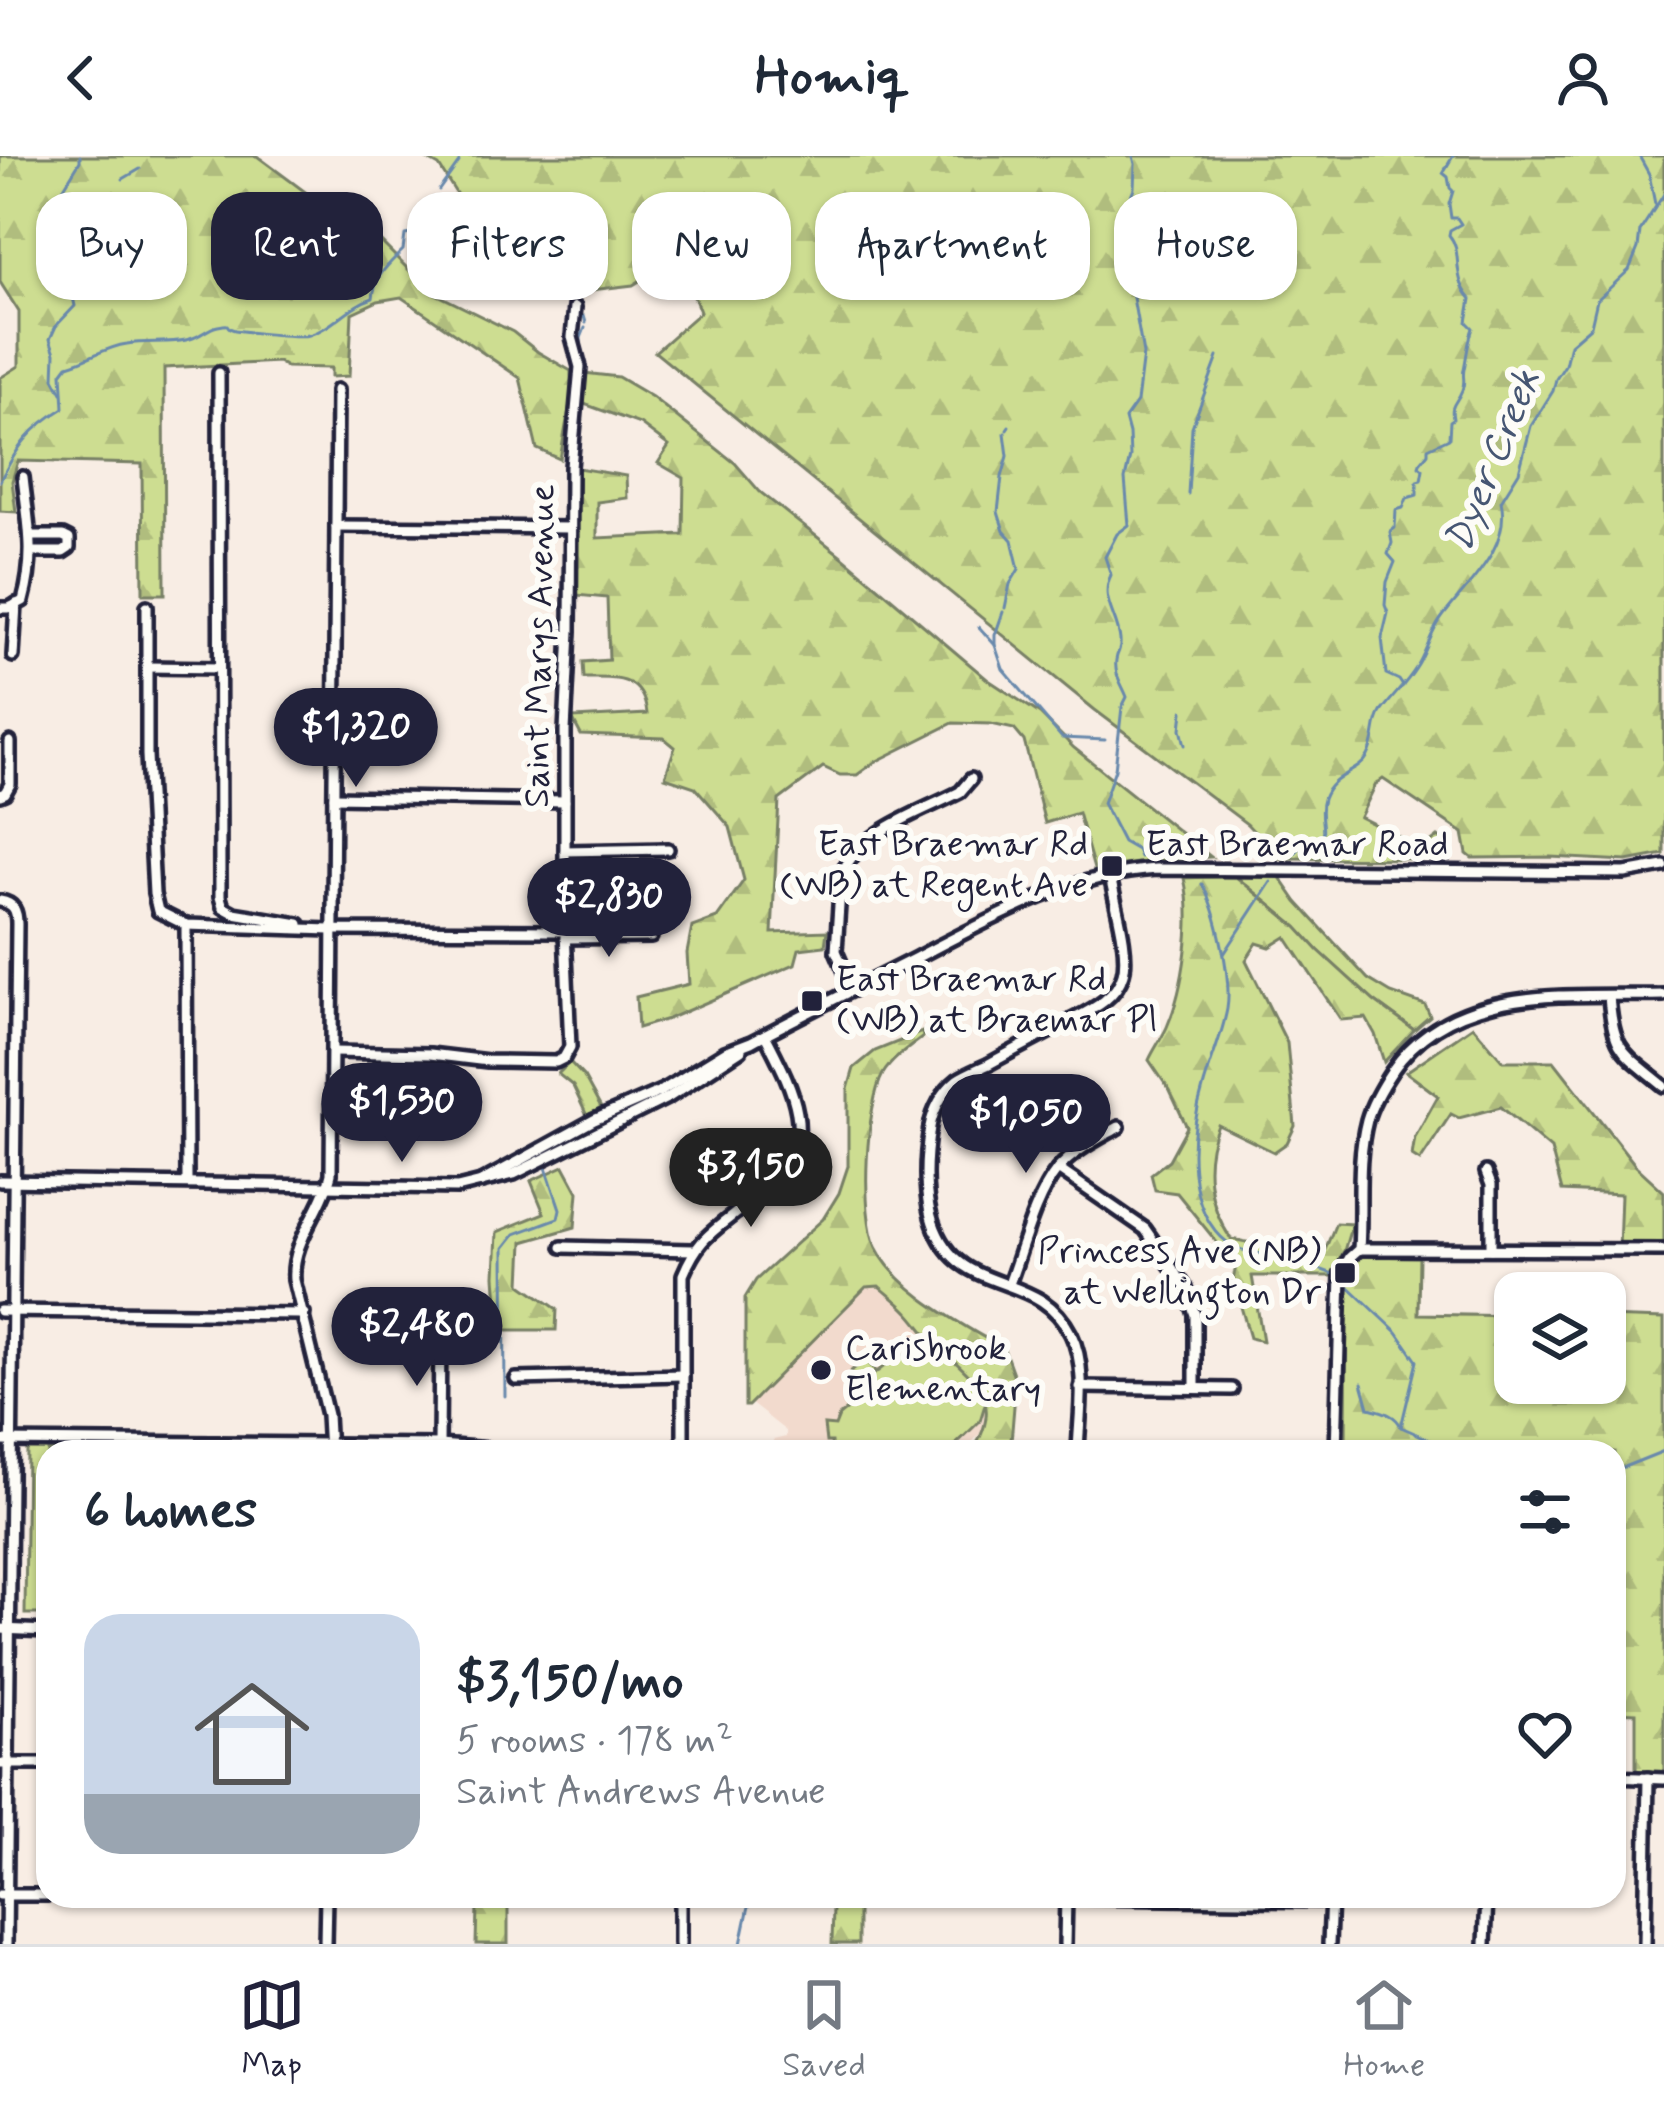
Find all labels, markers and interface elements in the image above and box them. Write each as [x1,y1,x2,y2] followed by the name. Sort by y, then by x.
[755,43,909,114] text: Homiq
[48,45,114,111] icon: back
[1550,45,1616,111] icon: person
[36,192,187,300] chip: Buy
[211,192,383,300] chip: Rent
[407,192,608,300] chip: Filters
[632,192,791,300] chip: New
[815,192,1090,300] chip: Apartment
[1114,192,1297,300] chip: House
[1434,362,1554,560] water label: Dyer Creek
[515,484,567,808] street label: Saint Marys Avenue
[258,688,454,790] pin: $1,320
[301,701,411,752] text: $1,320
[779,822,1088,912] place label: East Braemar Rd (WB) at Regent Ave
[1145,822,1449,869] street label: East Braemar Road
[1099,853,1125,879] marker: East Braemar Rd (WB) at Regent Ave
[511,858,707,960] pin: $2,830
[554,871,664,922] text: $2,830
[836,957,1157,1045] place label: East Braemar Rd (WB) at Braemar Pl
[799,988,825,1014] marker: East Braemar Rd (WB) at Braemar Pl
[304,1063,500,1165] pin: $1,530
[928,1074,1124,1176] pin: $1,050
[348,1076,456,1127] text: $1,530
[969,1087,1083,1138] text: $1,050
[653,1128,849,1230] pin: $3,150
[696,1141,806,1192] text: $3,150
[1037,1229,1321,1320] place label: Princess Ave (NB) at Wellington Dr
[1332,1260,1358,1286] marker: Princess Ave (NB) at Wellington Dr
[1494,1272,1626,1404] map controls
[1494,1272,1626,1404] button: layers
[319,1287,515,1389] pin: $2,480
[358,1300,476,1351] text: $2,480
[845,1326,1041,1414] place label: Carisbrook Elementary
[808,1357,834,1383] marker: Carisbrook Elementary
[84,1479,257,1545] text: 6 homes
[1512,1479,1578,1545] icon: filters
[456,1650,684,1716] text: $3,150/mo
[180,1662,324,1806] icon: home
[1512,1701,1578,1767] icon: heart
[456,1716,733,1767] text: 5 rooms · 178 m²
[456,1767,826,1818] text: Saint Andrews Avenue
[239,1972,305,2088] tab: Map
[782,1972,866,2088] tab: Saved
[1343,1972,1425,2088] tab: Home

